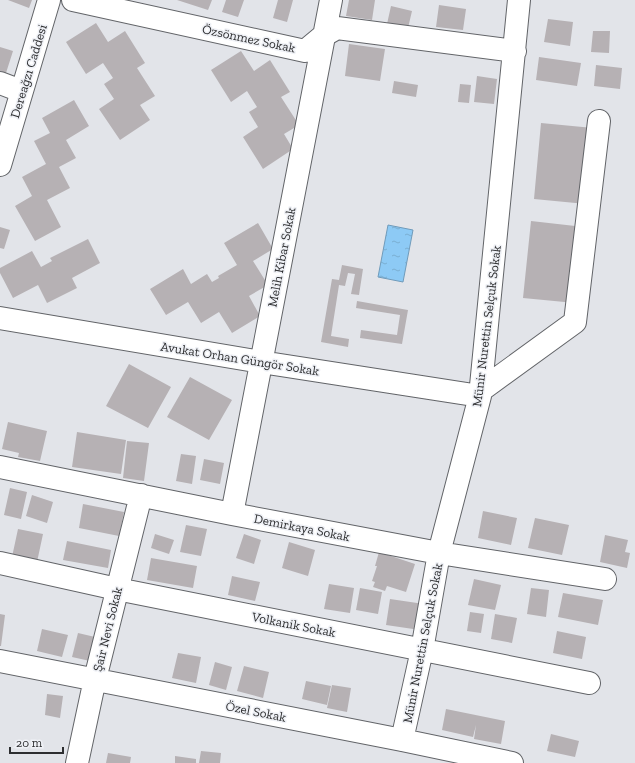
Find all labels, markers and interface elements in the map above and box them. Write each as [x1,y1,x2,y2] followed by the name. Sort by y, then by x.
[201,21,297,56] street label: Özsönmez Sokak
[7,22,50,120] street label: Dereağzı Caddesi
[264,206,299,308] street label: Melih Kibar Sokak
[469,244,504,408] street label: Münir Nurettin Selçuk Sokak
[159,339,321,378] street label: Avukat Orhan Güngör Sokak
[253,511,351,544] street label: Demirkaya Sokak
[400,562,445,724] street label: Münir Nurettin Selçuk Sokak
[90,585,125,673] street label: Şair Nevi Sokak
[250,609,337,640] street label: Volkanik Sokak
[224,698,288,725] street label: Özel Sokak
[10,729,63,755] scale bar
[16,736,43,750] text: 20 m

